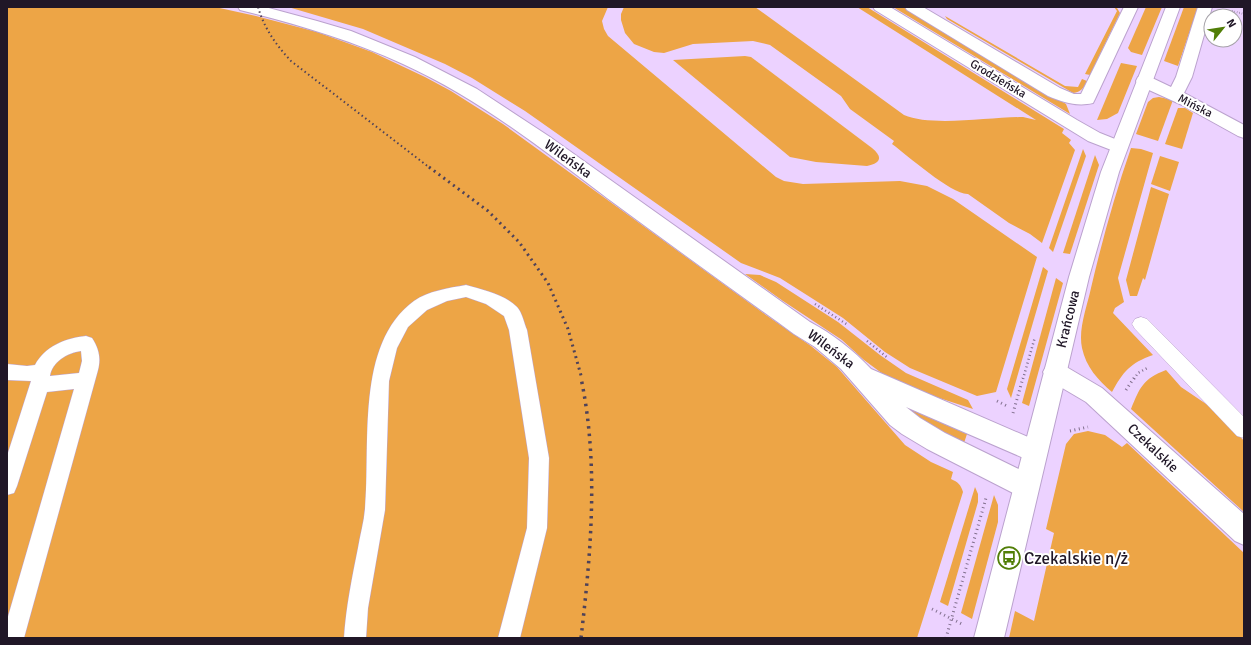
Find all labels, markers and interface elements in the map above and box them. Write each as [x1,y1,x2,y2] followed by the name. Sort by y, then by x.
[1203,8,1243,48] north arrow
[1224,17,1239,30] text: N
[967,56,1029,102] street label: Grodzieńska
[1175,91,1215,121] street label: Mińska
[541,136,595,182] street label: Wileńska
[1053,288,1083,350] street label: Krańcowa
[804,326,858,372] street label: Wileńska
[1124,420,1182,476] street label: Czekalskie
[996,545,1022,571] bus stop icon: Czekalskie n/ż
[1024,548,1128,569] place label: Czekalskie n/ż

